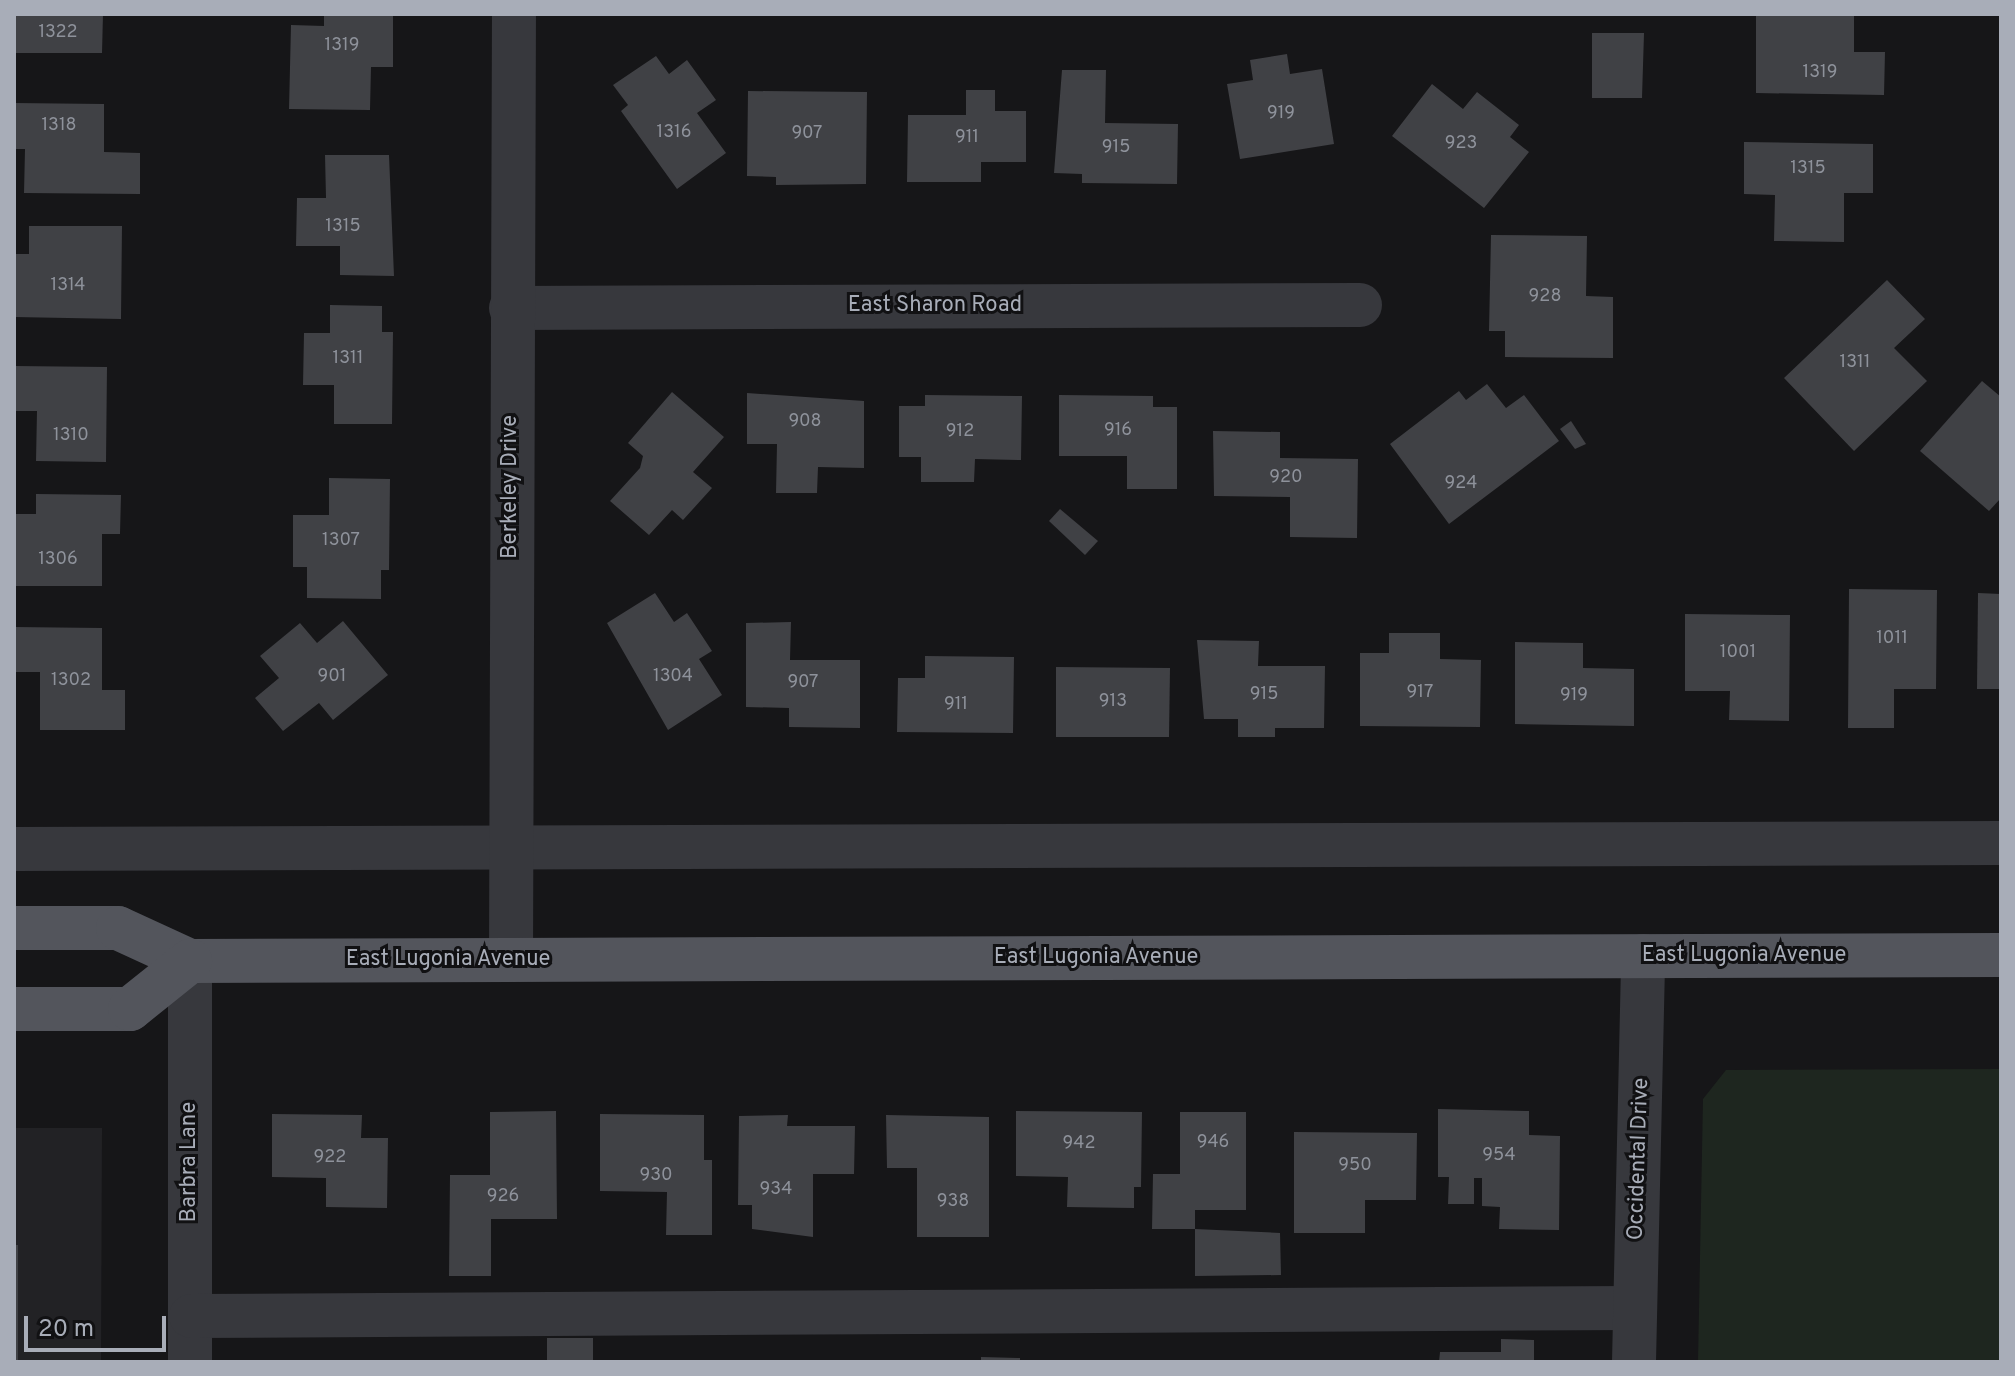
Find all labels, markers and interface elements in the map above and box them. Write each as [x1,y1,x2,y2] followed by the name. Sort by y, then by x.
[38,22,78,44] house number: 1322
[325,35,359,57] house number: 1319
[1803,62,1837,84] house number: 1319
[1267,103,1295,125] house number: 919
[41,115,77,137] house number: 1318
[657,122,691,144] house number: 1316
[791,123,823,145] house number: 907
[955,127,979,149] house number: 911
[1445,133,1477,155] house number: 923
[1102,137,1130,159] house number: 915
[1790,158,1826,180] house number: 1315
[325,216,361,238] house number: 1315
[50,275,86,297] house number: 1314
[1529,286,1561,308] house number: 928
[848,293,1022,319] street label: East Sharon Road
[333,348,363,370] house number: 1311
[1840,352,1870,374] house number: 1311
[788,411,822,433] house number: 908
[498,415,524,559] street label: Berkeley Drive
[1104,420,1132,442] house number: 916
[946,421,974,443] house number: 912
[53,425,89,447] house number: 1310
[1269,467,1303,489] house number: 920
[1445,473,1477,495] house number: 924
[322,530,360,552] house number: 1307
[38,549,78,571] house number: 1306
[1876,628,1908,650] house number: 1011
[1720,642,1756,664] house number: 1001
[318,666,346,688] house number: 901
[653,666,693,688] house number: 1304
[51,670,91,692] house number: 1302
[787,672,819,694] house number: 907
[1407,682,1433,704] house number: 917
[1250,684,1278,706] house number: 915
[1560,685,1588,707] house number: 919
[1099,691,1127,713] house number: 913
[944,694,968,716] house number: 911
[1641,943,1847,969] street label: East Lugonia Avenue
[993,945,1199,971] street label: East Lugonia Avenue
[345,947,551,973] street label: East Lugonia Avenue
[1623,1077,1655,1241] street label: Occidental Drive
[177,1102,203,1222] street label: Barbra Lane
[1197,1132,1229,1154] house number: 946
[1063,1133,1095,1155] house number: 942
[1482,1145,1516,1167] house number: 954
[314,1147,346,1169] house number: 922
[1338,1155,1372,1177] house number: 950
[640,1165,672,1187] house number: 930
[760,1179,792,1201] house number: 934
[487,1186,519,1208] house number: 926
[937,1191,969,1213] house number: 938
[28,1300,170,1350] scale bar
[38,1315,94,1345] text: 20 m

